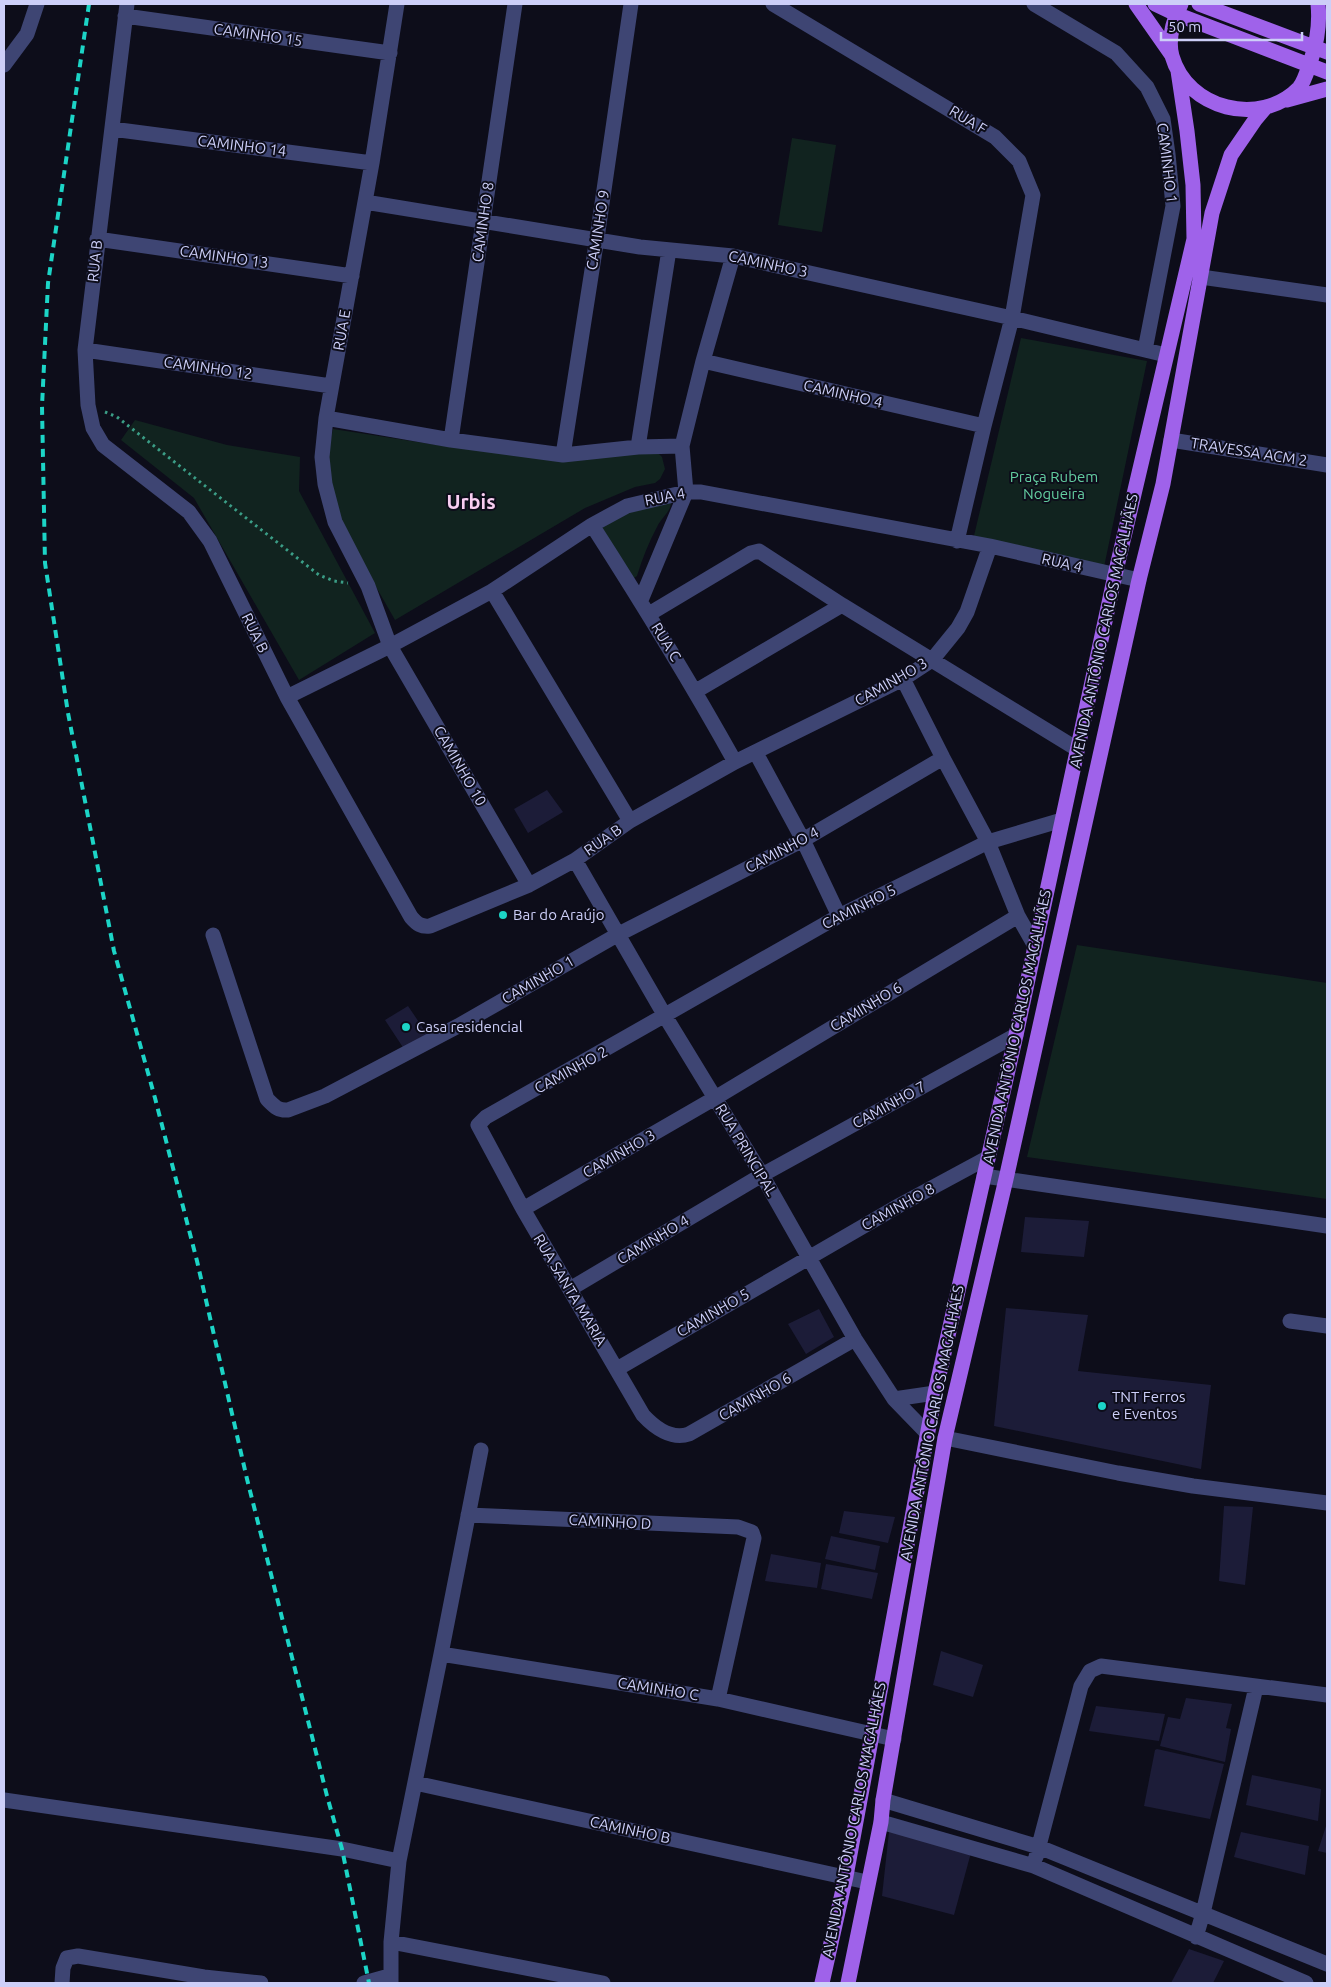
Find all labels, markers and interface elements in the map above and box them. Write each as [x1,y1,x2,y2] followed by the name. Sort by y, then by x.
[1161,10,1302,42] scale bar
[1168,18,1201,35] text: 50 m
[213,20,303,49] street label: CAMINHO 15
[946,102,990,137] street label: RUA F
[1154,122,1181,204] street label: CAMINHO 1
[197,132,287,159] street label: CAMINHO 14
[468,181,497,263] street label: CAMINHO 8
[583,189,612,271] street label: CAMINHO 9
[84,239,105,283] street label: RUA B
[179,242,269,271] street label: CAMINHO 13
[727,247,809,280] street label: CAMINHO 3
[330,308,353,352] street label: RUA E
[163,353,253,382] street label: CAMINHO 12
[802,376,884,411] street label: CAMINHO 4
[1190,434,1309,469] street label: TRAVESSA ACM 2
[1010,468,1098,502] park label: Praça Rubem Nogueira
[643,484,687,509] street label: RUA 4
[446,490,496,513] district label: Urbis
[1066,492,1141,770] street label: AVENIDA ANTÔNIO CARLOS MAGALHÃES
[1040,550,1084,575] street label: RUA 4
[239,610,272,656] street label: RUA B
[648,619,685,664] street label: RUA C
[851,654,930,709] street label: CAMINHO 3
[431,723,490,809] street label: CAMINHO 10
[581,821,625,859] street label: RUA B
[742,823,821,876] street label: CAMINHO 4
[819,881,899,932] street label: CAMINHO 5
[979,888,1054,1166] street label: AVENIDA ANTÔNIO CARLOS MAGALHÃES
[513,906,604,923] place label: Bar do Araújo
[497,909,509,921] marker: Bar do Araújo
[498,952,577,1007] street label: CAMINHO 1
[827,978,905,1035] street label: CAMINHO 6
[416,1018,523,1035] place label: Casa residencial
[400,1021,412,1033] marker: Casa residencial
[531,1043,610,1097] street label: CAMINHO 2
[849,1078,928,1132] street label: CAMINHO 7
[712,1101,781,1199] street label: RUA PRINCIPAL
[579,1126,658,1181] street label: CAMINHO 3
[858,1180,937,1234] street label: CAMINHO 8
[614,1211,692,1268] street label: CAMINHO 4
[530,1231,611,1349] street label: RUA SANTA MARIA
[896,1284,967,1562] street label: AVENIDA ANTÔNIO CARLOS MAGALHÃES
[673,1285,752,1340] street label: CAMINHO 5
[715,1369,794,1424] street label: CAMINHO 6
[1112,1388,1186,1422] place label: TNT Ferros e Eventos
[1096,1400,1108,1412] marker: TNT Ferros e Eventos
[568,1511,652,1532] street label: CAMINHO D
[616,1674,700,1703] street label: CAMINHO C
[818,1681,889,1959] street label: AVENIDA ANTÔNIO CARLOS MAGALHÃES
[588,1813,672,1846] street label: CAMINHO B

